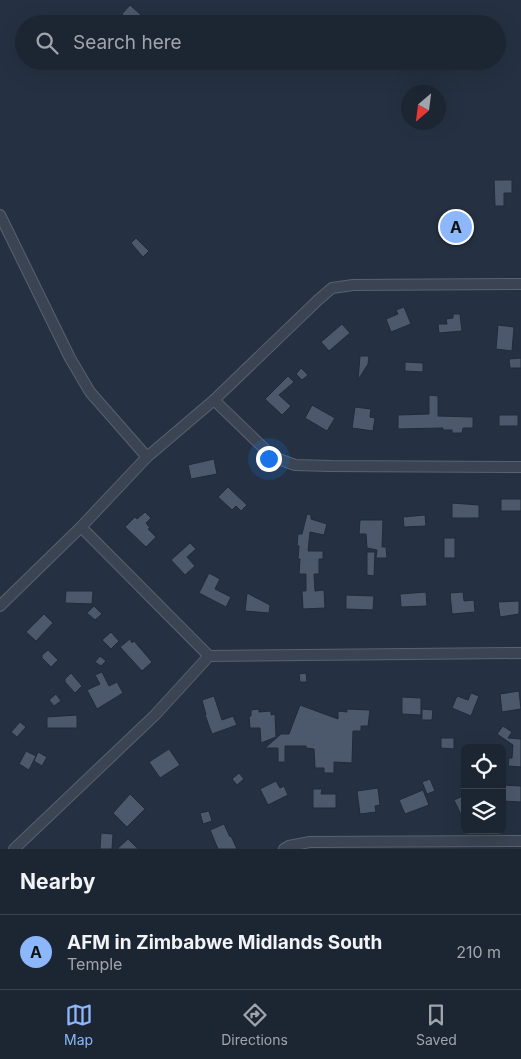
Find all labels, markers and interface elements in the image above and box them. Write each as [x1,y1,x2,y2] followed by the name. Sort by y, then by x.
[15,15,506,70] search box
[33,29,61,57] icon: search
[73,31,182,54] text: Search here
[401,85,446,130] north arrow
[440,208,472,246] pin: A
[256,446,282,472] your location
[461,744,506,834] map controls
[461,744,506,789] button: locate
[461,789,506,834] button: layers
[20,869,95,894] text: Nearby
[67,931,382,954] text: AFM in Zimbabwe Midlands South
[30,942,42,962] text: A
[456,942,501,962] text: 210 m
[67,954,122,974] text: Temple
[64,1001,93,1048] tab: Map
[221,1001,288,1048] tab: Directions
[416,1001,457,1048] tab: Saved

